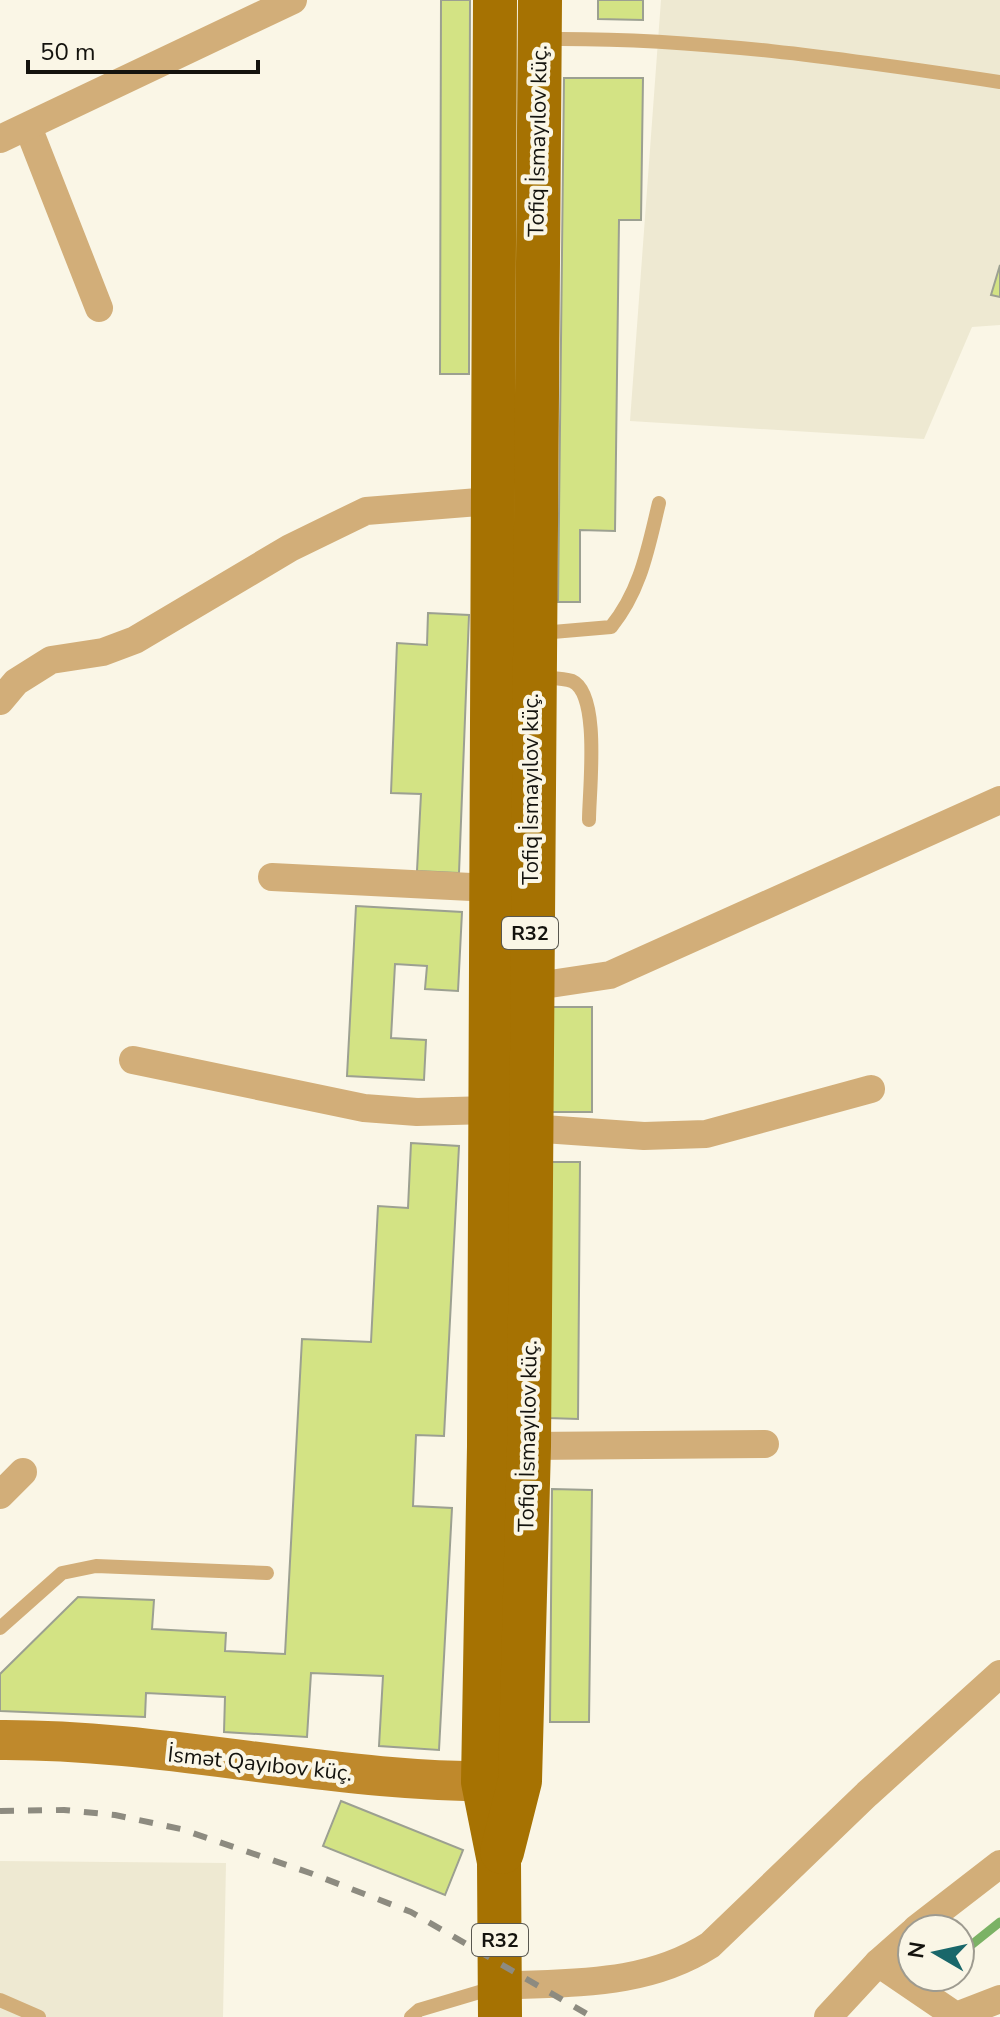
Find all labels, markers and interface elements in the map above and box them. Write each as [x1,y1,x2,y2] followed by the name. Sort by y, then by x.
[28,24,258,74] scale bar
[40,36,96,68] text: 50 m
[521,45,555,237] street label: Tofiq İsmayılov küç.
[516,693,546,885] street label: Tofiq İsmayılov küç.
[502,917,558,949] road number: R32
[511,1340,545,1532] street label: Tofiq İsmayılov küç.
[166,1739,354,1789] street label: İsmət Qayıbov küç.
[896,1913,976,1993] north arrow
[472,1924,528,1956] road number: R32
[901,1940,933,1961] text: N

